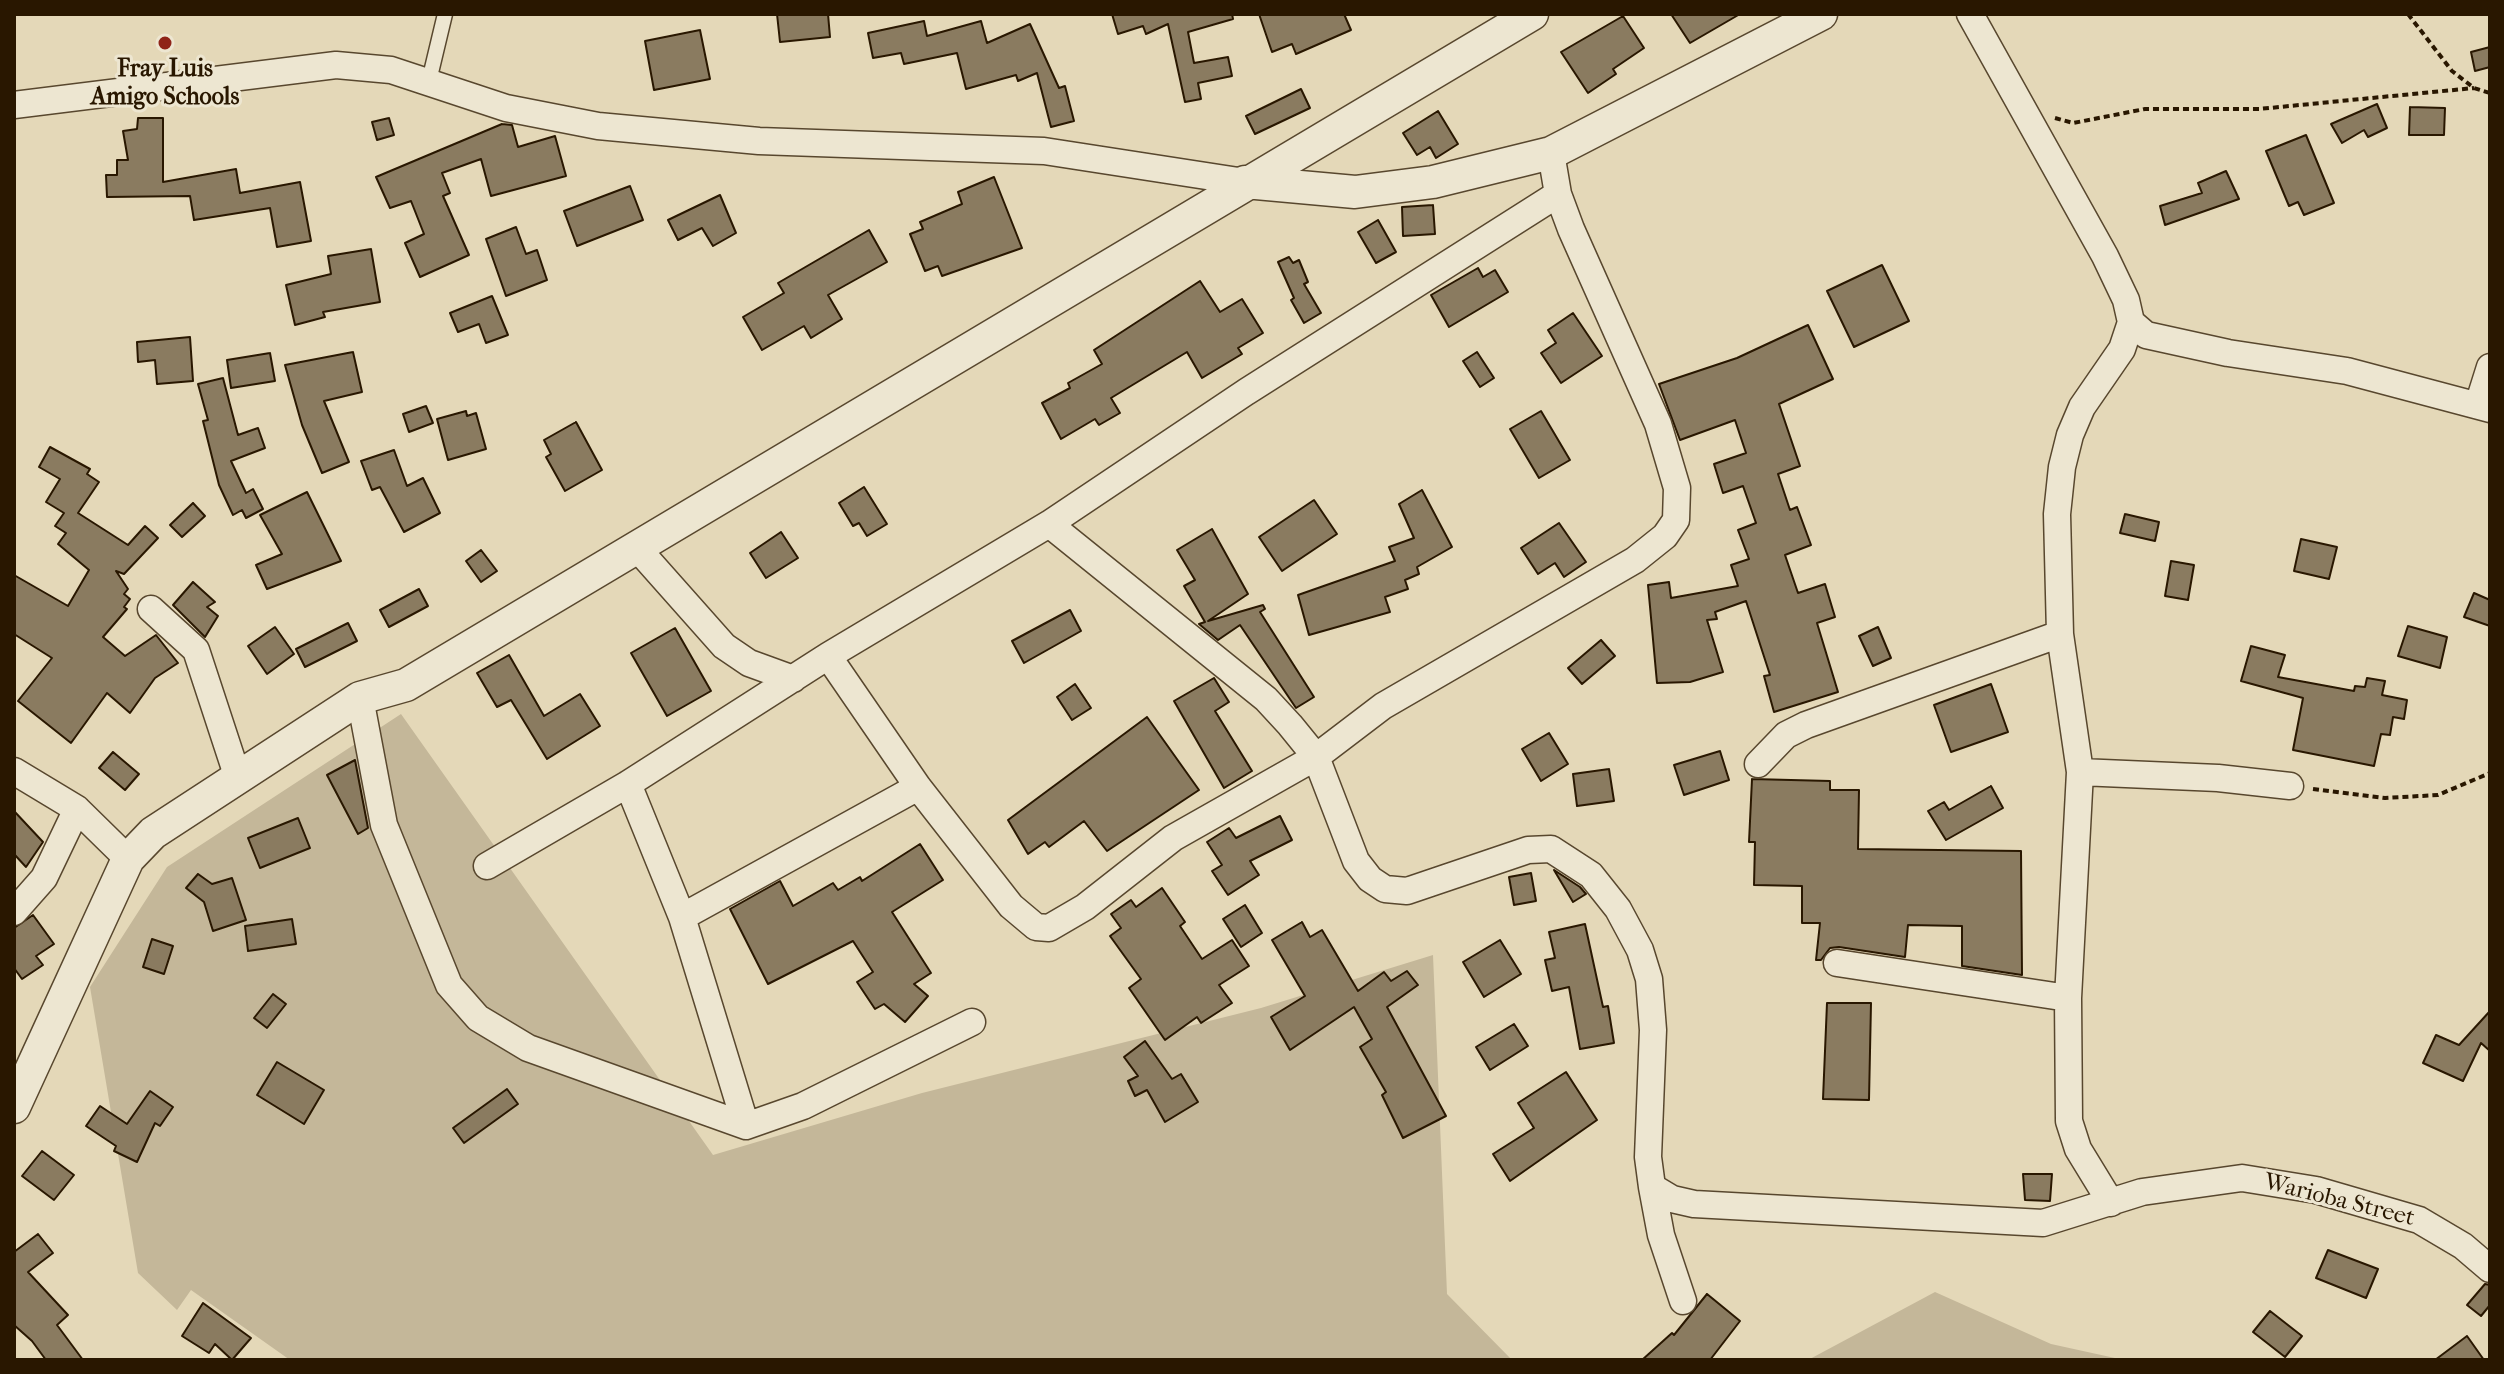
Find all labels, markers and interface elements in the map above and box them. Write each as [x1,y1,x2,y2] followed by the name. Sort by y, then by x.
[156,34,174,52] marker: Fray Luis Amigo Schools
[91,56,239,112] place label: Fray Luis Amigo Schools
[2261,1168,2417,1234] street label: Warioba Street

